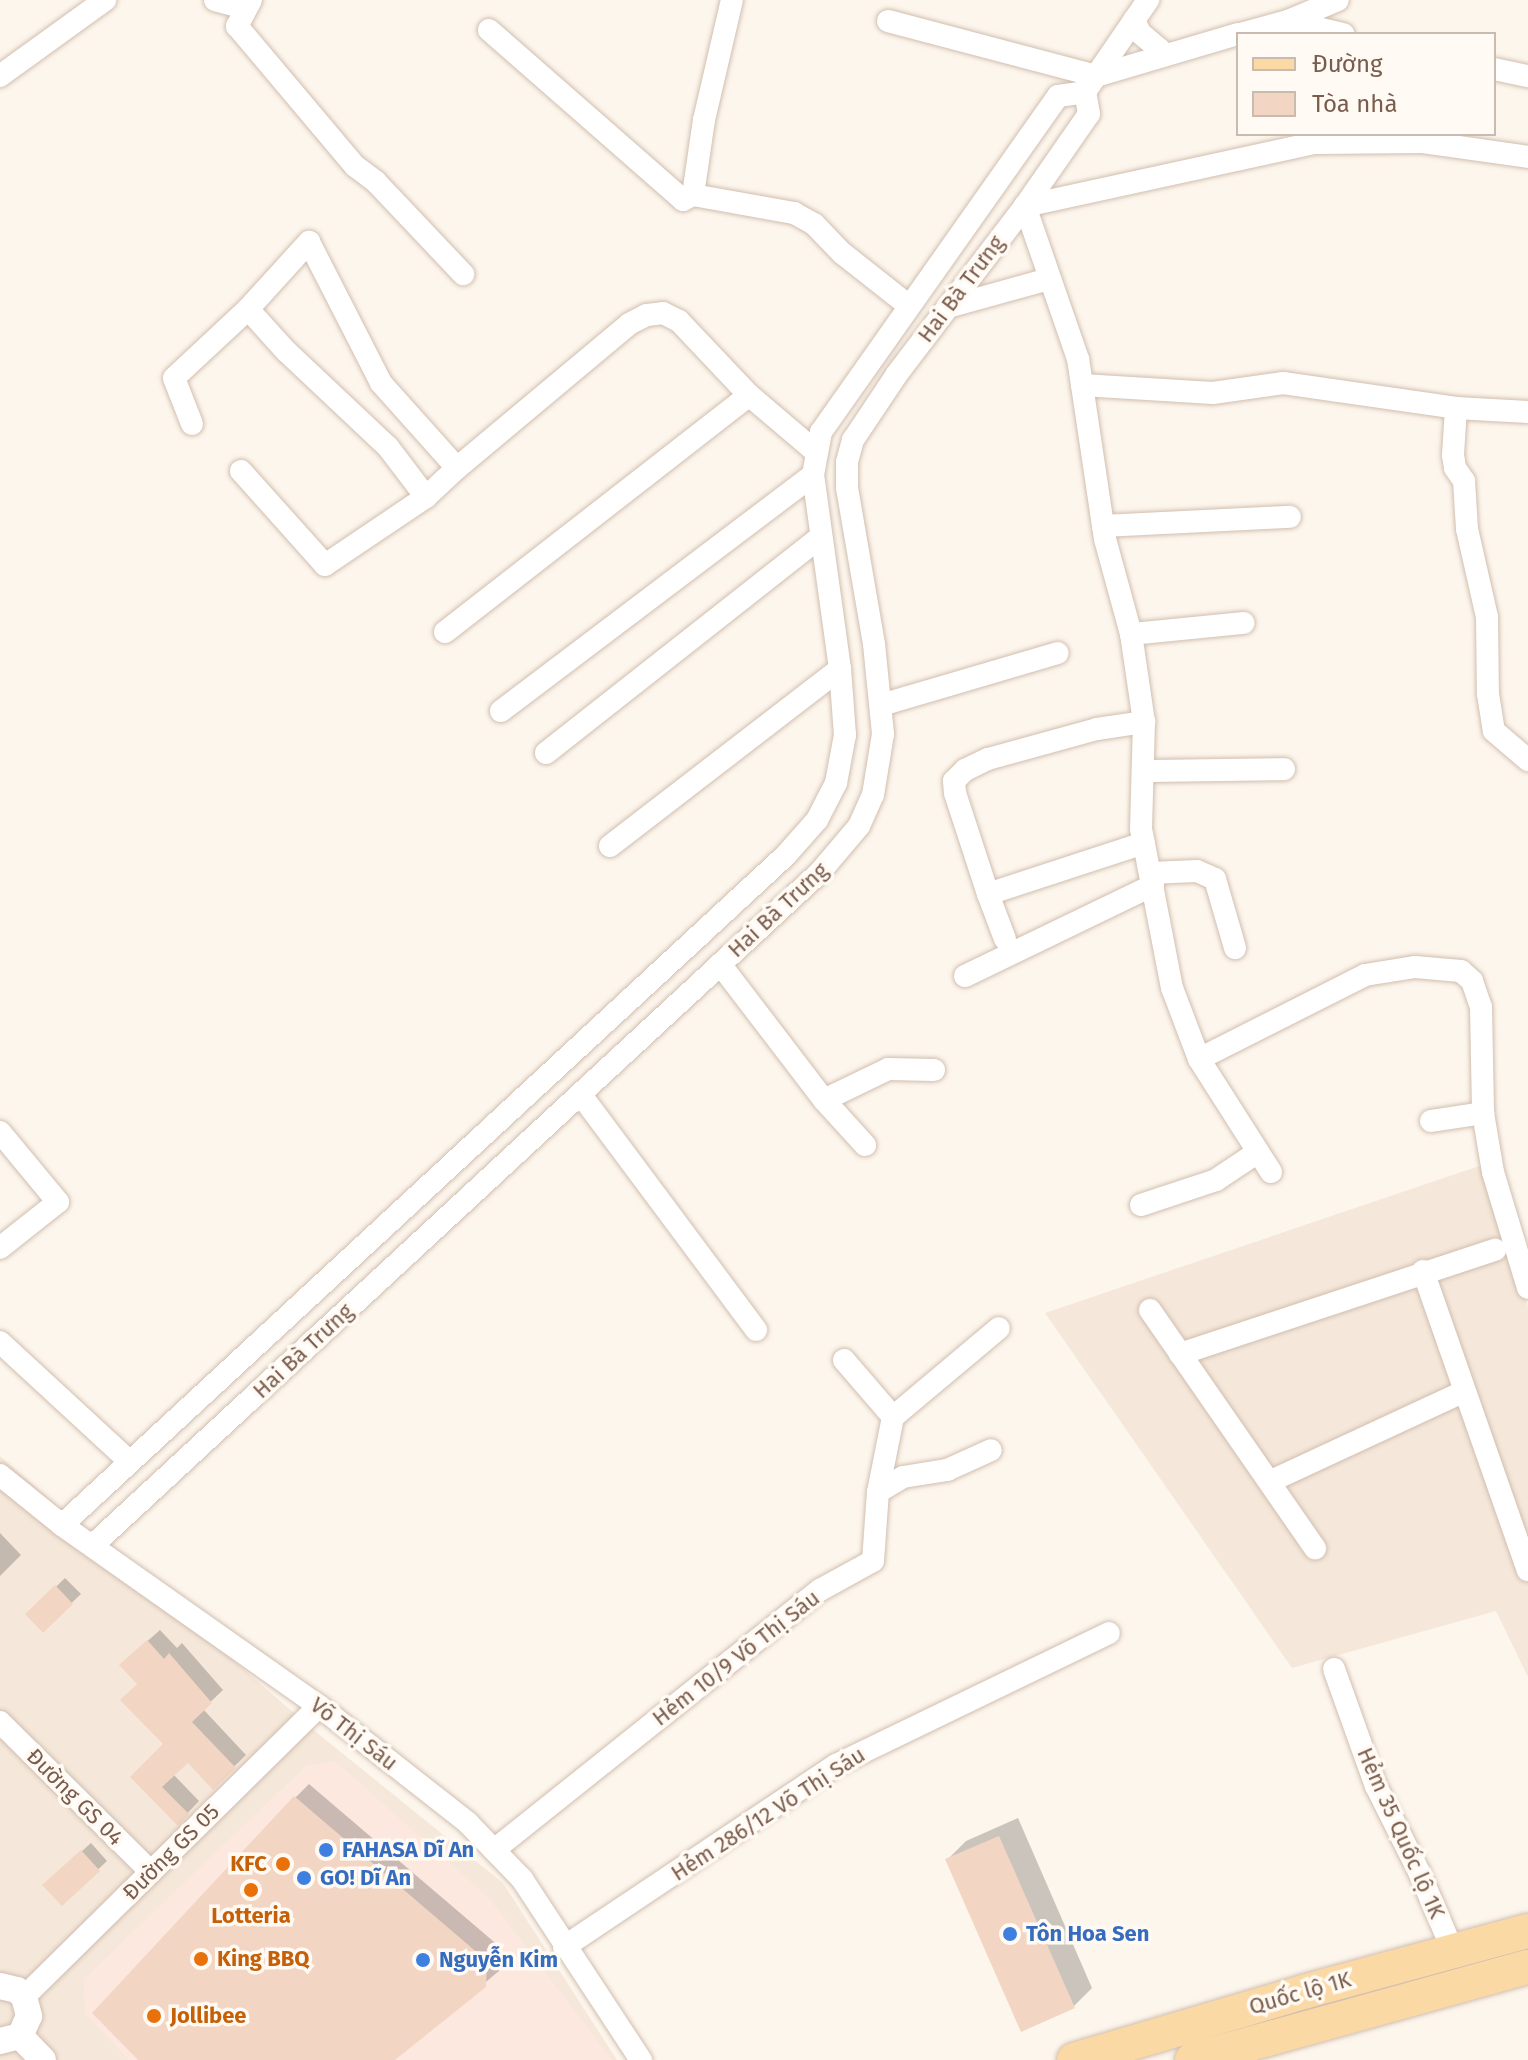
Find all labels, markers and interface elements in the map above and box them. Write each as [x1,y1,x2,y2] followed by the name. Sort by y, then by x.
[1236,32,1496,136] legend
[1312,50,1383,78] text: Đường
[1312,90,1397,118] text: Tòa nhà
[912,230,1010,348] street label: Hai Bà Trưng
[723,857,833,963] street label: Hai Bà Trưng
[248,1298,358,1404] street label: Hai Bà Trưng
[647,1585,825,1731] street label: Hẻm 10/9 Võ Thị Sáu
[305,1692,403,1776] street label: Võ Thị Sáu
[666,1741,870,1887] street label: Hẻm 286/12 Võ Thị Sáu
[21,1743,129,1851] street label: Đường GS 04
[1351,1744,1451,1922] street label: Hẻm 35 Quốc lộ 1K
[117,1798,225,1906] street label: Đường GS 05
[342,1837,474,1863] place label: FAHASA Dĩ An
[317,1841,335,1859] marker: FAHASA Dĩ An
[230,1851,267,1877] place label: KFC
[274,1855,292,1873] marker: KFC
[320,1865,411,1891] place label: GO! Dĩ An
[295,1869,313,1887] marker: GO! Dĩ An
[242,1881,260,1899] marker: Lotteria
[211,1903,291,1929] place label: Lotteria
[1026,1921,1149,1947] place label: Tôn Hoa Sen
[1001,1925,1019,1943] marker: Tôn Hoa Sen
[217,1946,309,1972] place label: King BBQ
[439,1947,558,1973] place label: Nguyễn Kim
[192,1950,210,1968] marker: King BBQ
[414,1951,432,1969] marker: Nguyễn Kim
[1246,1966,1354,2020] street label: Quốc lộ 1K
[170,2003,247,2029] place label: Jollibee
[145,2007,163,2025] marker: Jollibee

